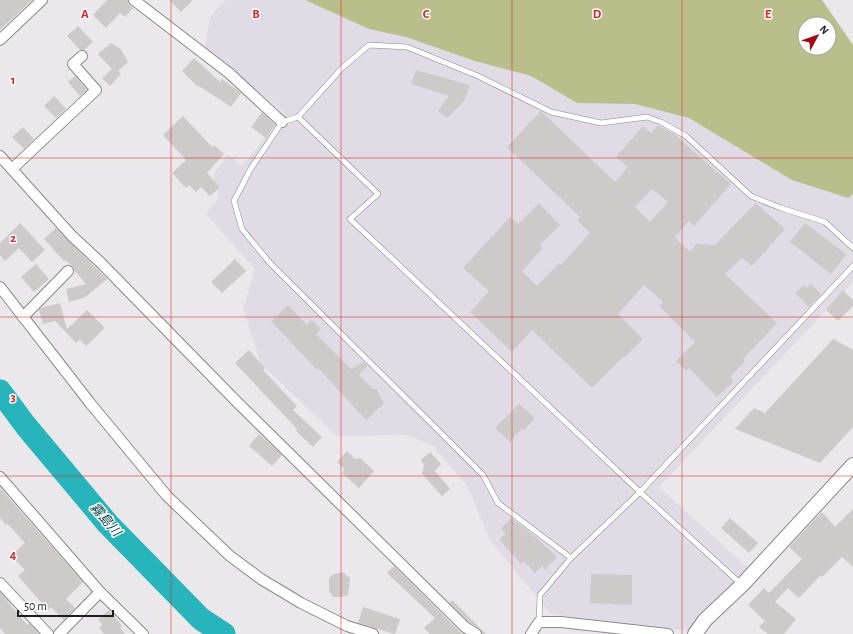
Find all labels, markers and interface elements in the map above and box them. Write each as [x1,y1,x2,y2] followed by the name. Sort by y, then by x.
[81,8,89,21] text: A
[252,8,260,21] text: B
[423,8,430,21] text: C
[593,8,602,21] text: D
[765,8,772,21] text: E
[797,16,837,56] north arrow
[818,23,831,36] text: N
[11,74,15,87] text: 1
[10,232,16,245] text: 2
[10,391,16,404] text: 3
[87,500,125,540] water label: 霧島川
[10,549,17,562] text: 4
[18,592,113,618] scale bar
[24,600,47,612] text: 50 m

